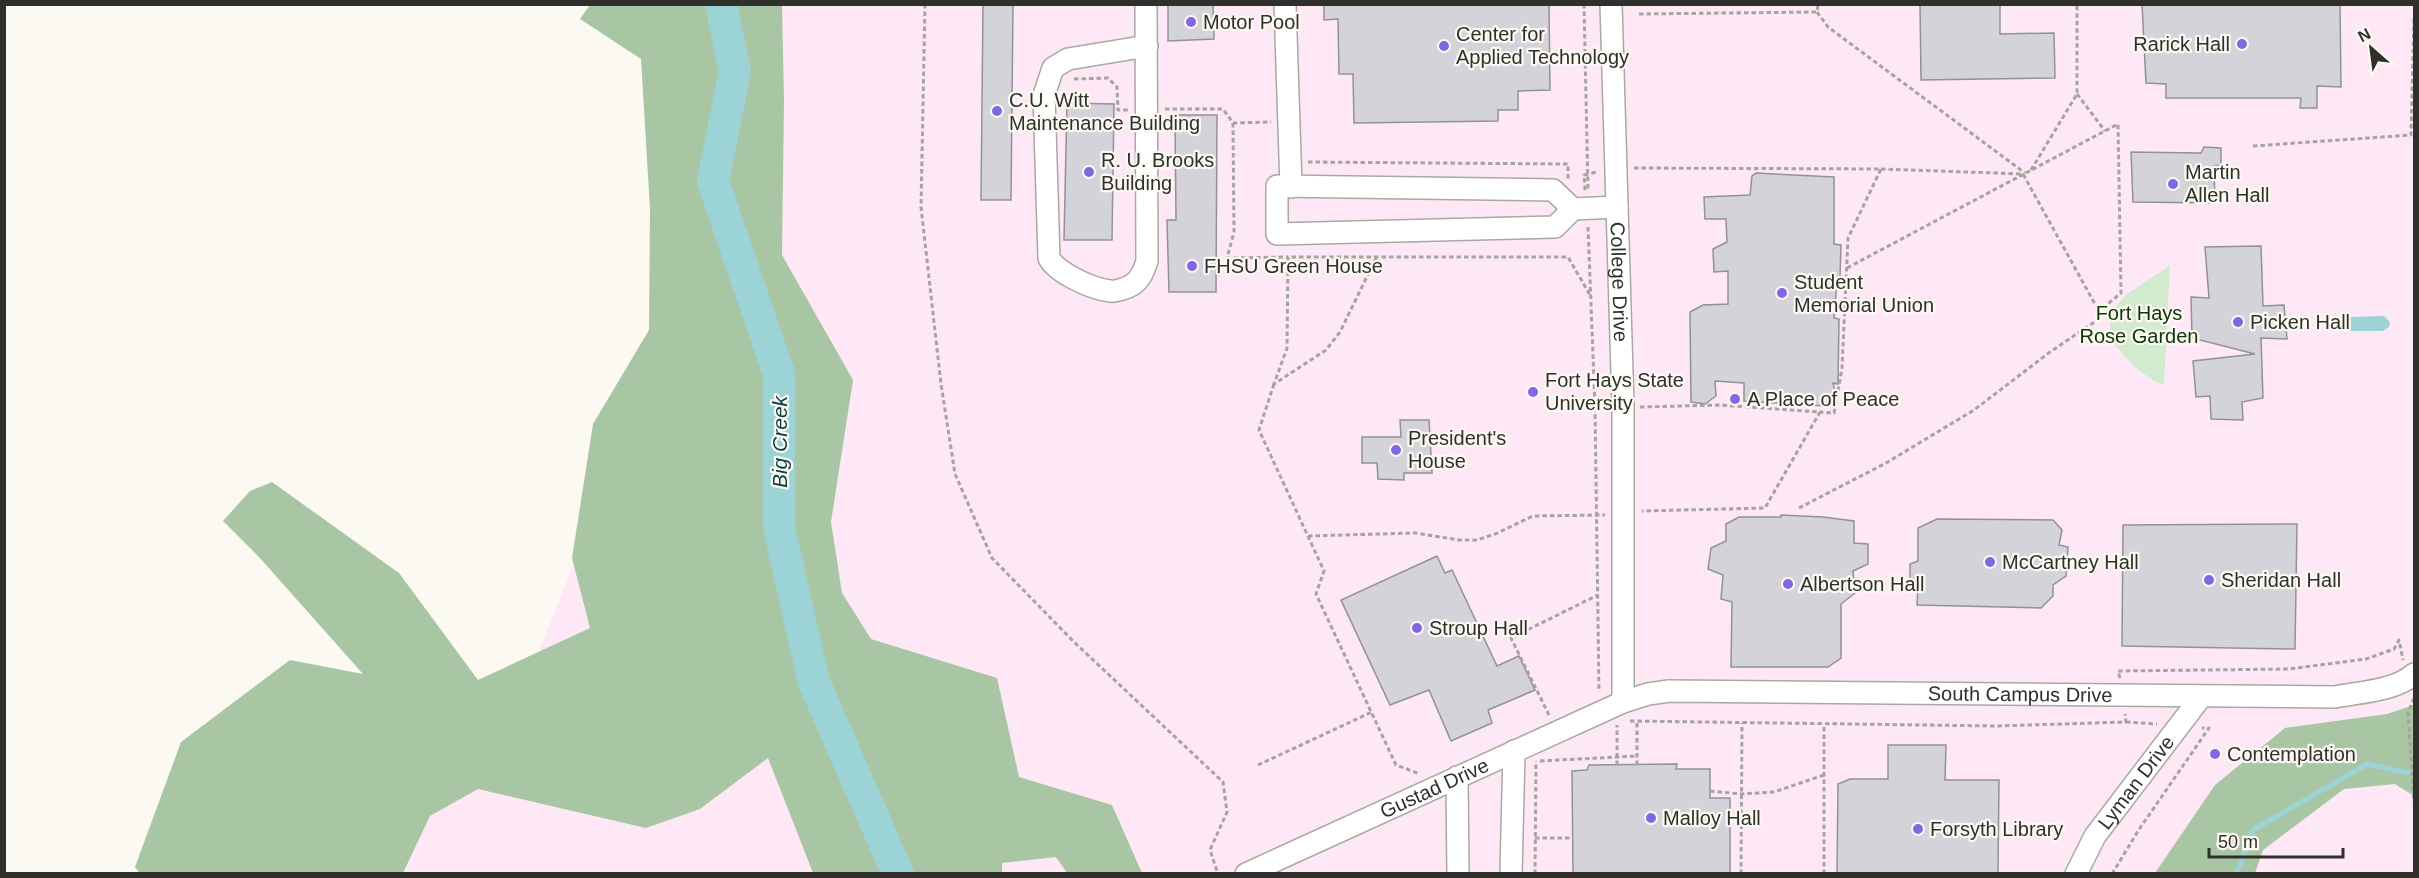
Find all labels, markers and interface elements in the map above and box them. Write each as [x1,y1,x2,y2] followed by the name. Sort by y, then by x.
[1203,11,1300,33] place label: Motor Pool
[1184,15,1198,29] marker: Motor Pool
[2341,18,2401,78] north arrow
[1456,23,1629,68] place label: Center for Applied Technology
[2355,25,2373,45] text: N
[2133,33,2230,55] place label: Rarick Hall
[2235,37,2249,51] marker: Rarick Hall
[1437,39,1451,53] marker: Center for Applied Technology
[1009,89,1200,134] place label: C.U. Witt Maintenance Building
[990,104,1004,118] marker: C.U. Witt Maintenance Building
[1101,149,1214,194] place label: R. U. Brooks Building
[2185,161,2269,206] place label: Martin Allen Hall
[1082,165,1096,179] marker: R. U. Brooks Building
[2166,177,2180,191] marker: Martin Allen Hall
[1606,222,1632,342] street label: College Drive
[1204,255,1383,277] place label: FHSU Green House
[1185,259,1199,273] marker: FHSU Green House
[1794,271,1934,316] place label: Student Memorial Union
[1775,286,1789,300] marker: Student Memorial Union
[2080,302,2198,347] park label: Fort Hays Rose Garden
[2250,311,2350,333] place label: Picken Hall
[2231,315,2245,329] marker: Picken Hall
[1545,369,1684,414] place label: Fort Hays State University
[1526,385,1540,399] marker: Fort Hays State University
[1747,388,1899,410] place label: A Place of Peace
[1728,392,1742,406] marker: A Place of Peace
[768,394,791,488] water label: Big Creek
[1408,427,1506,472] place label: President's House
[1389,443,1403,457] marker: President's House
[2002,551,2139,573] place label: McCartney Hall
[1983,555,1997,569] marker: McCartney Hall
[2221,569,2341,591] place label: Sheridan Hall
[1800,573,1925,595] place label: Albertson Hall
[2202,573,2216,587] marker: Sheridan Hall
[1781,577,1795,591] marker: Albertson Hall
[1429,617,1528,639] place label: Stroup Hall
[1410,621,1424,635] marker: Stroup Hall
[1928,682,2113,706] street label: South Campus Drive
[2093,731,2179,833] street label: Lyman Drive
[2227,743,2356,765] place label: Contemplation
[2208,747,2222,761] marker: Contemplation
[1377,754,1492,822] street label: Gustad Drive
[1663,807,1761,829] place label: Malloy Hall
[1644,811,1658,825] marker: Malloy Hall
[1930,818,2063,840] place label: Forsyth Library
[2209,821,2342,859] scale bar
[1911,822,1925,836] marker: Forsyth Library
[2218,832,2258,852] text: 50 m

